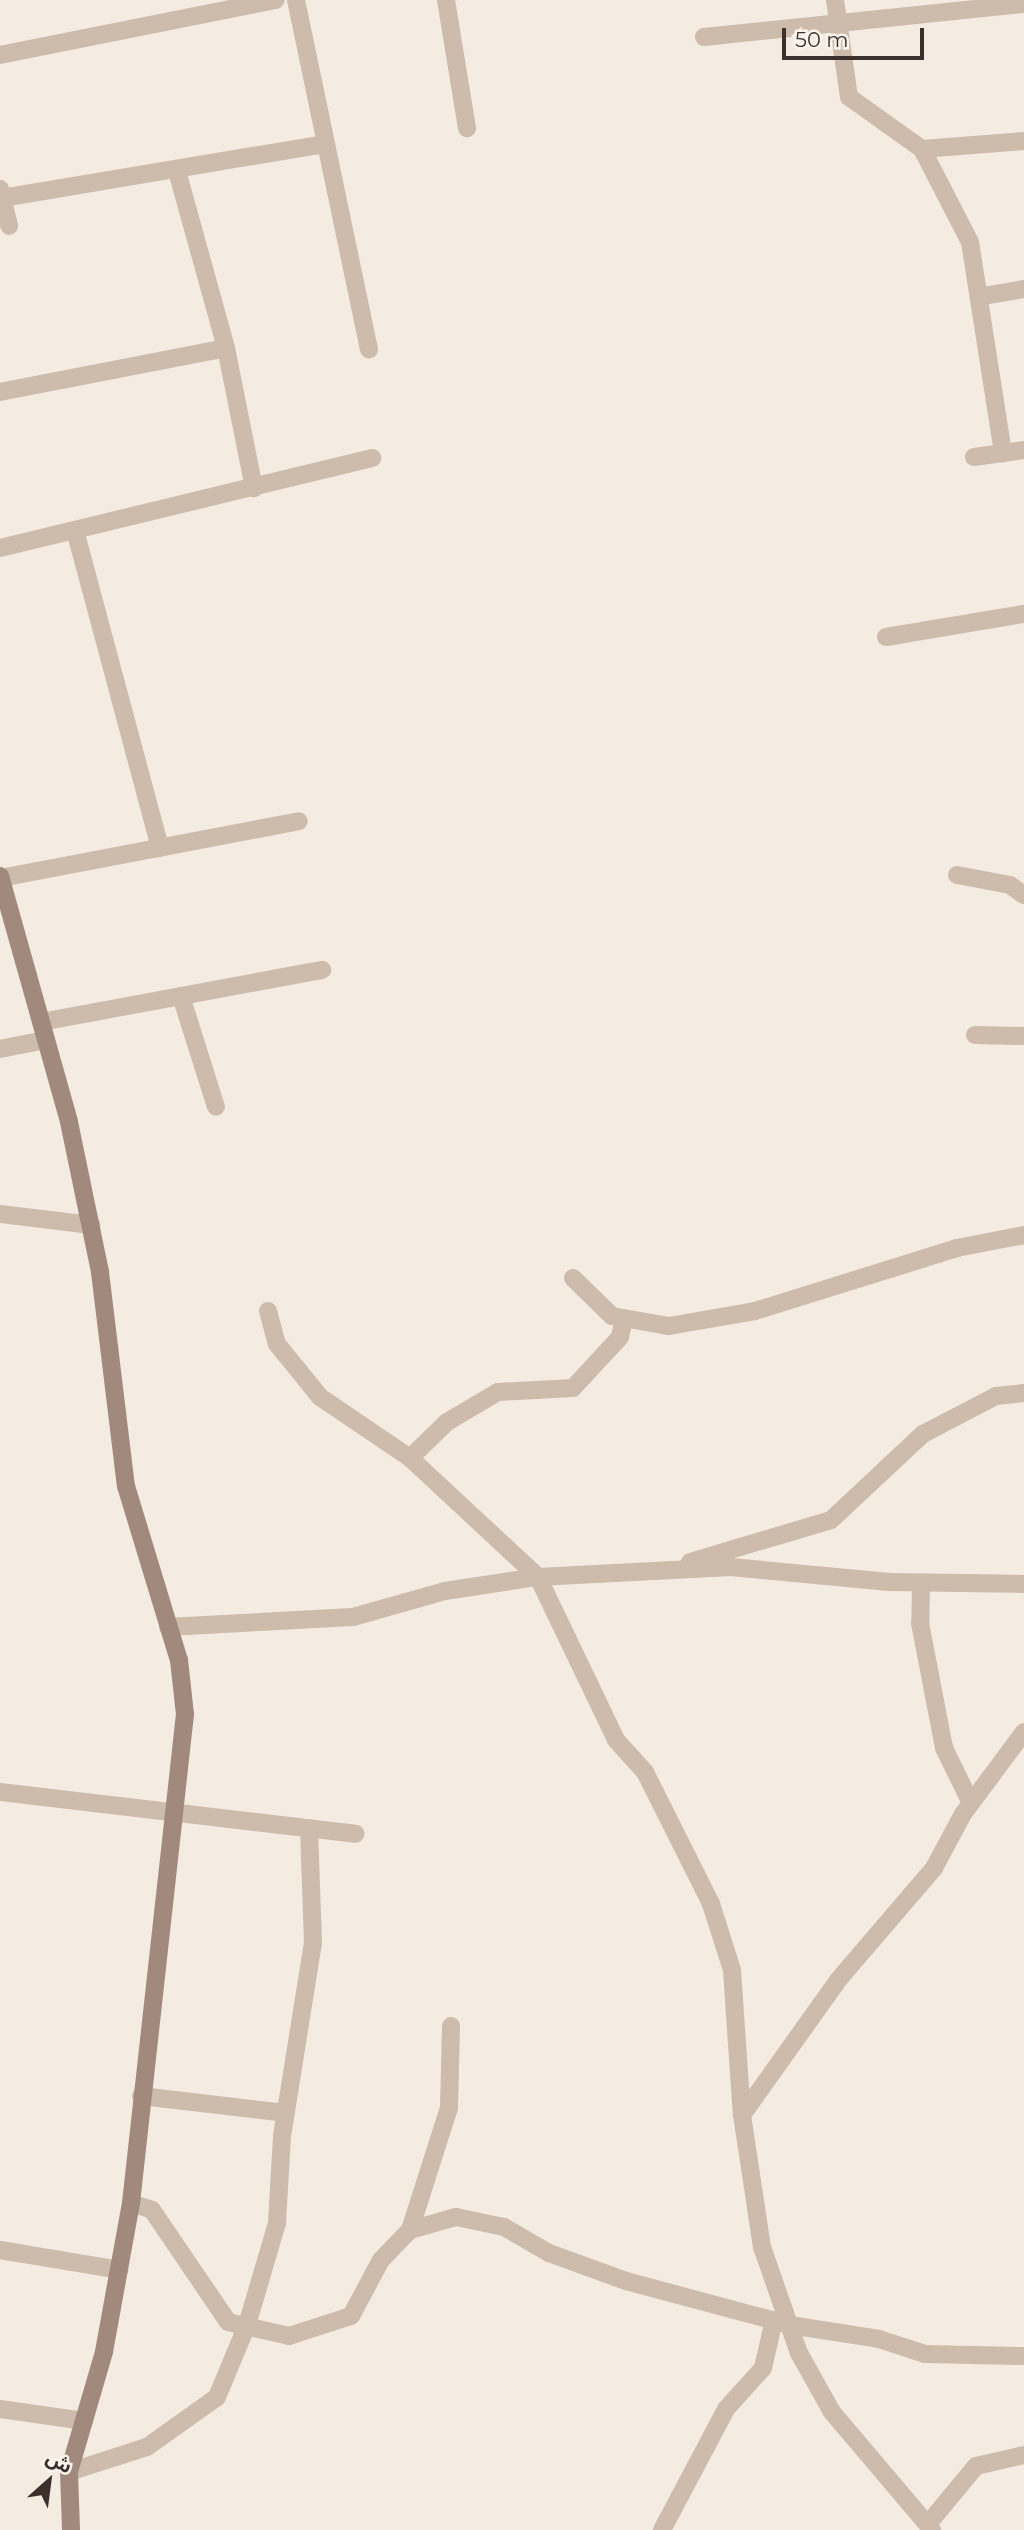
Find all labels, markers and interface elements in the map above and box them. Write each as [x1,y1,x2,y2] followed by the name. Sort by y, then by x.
[786,14,928,58] scale bar
[795,27,849,52] text: 50 m
[14,2446,84,2516] north arrow
[42,2446,76,2478] text: ش

